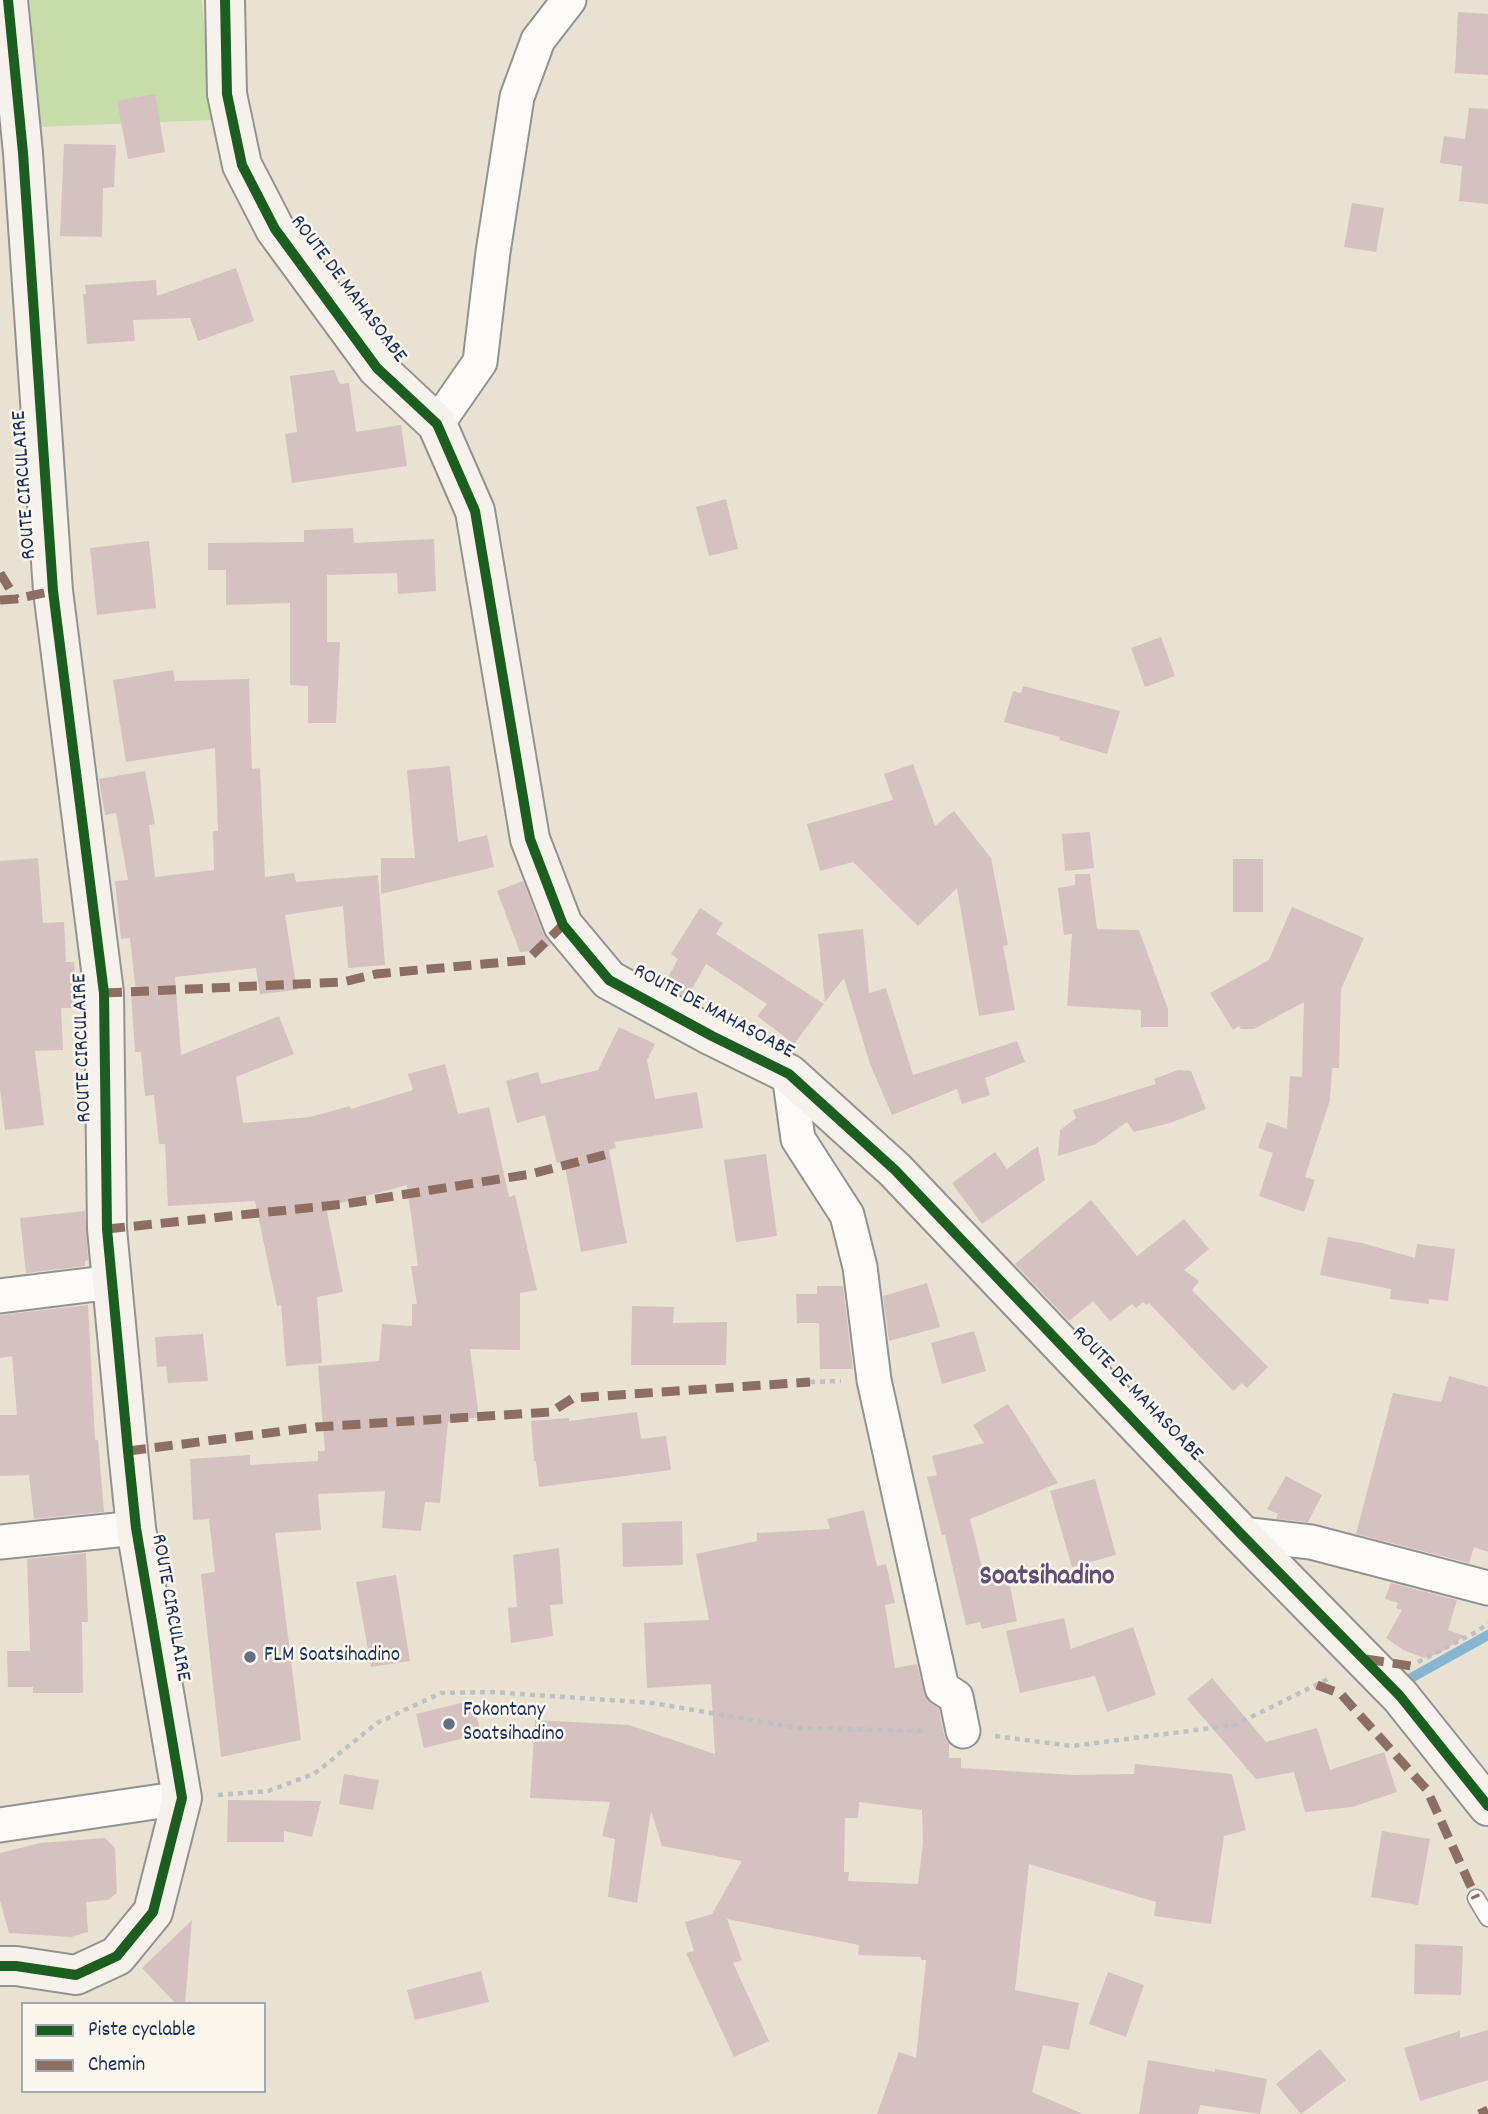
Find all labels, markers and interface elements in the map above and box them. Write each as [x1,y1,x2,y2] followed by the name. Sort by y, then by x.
[283,211,411,369] street label: ROUTE DE MAHASOABE
[8,410,44,560] street label: ROUTE CIRCULAIRE
[628,960,798,1066] street label: ROUTE DE MAHASOABE
[69,973,99,1123] street label: ROUTE CIRCULAIRE
[1065,1322,1207,1468] street label: ROUTE DE MAHASOABE
[144,1532,194,1684] street label: ROUTE CIRCULAIRE
[980,1562,1114,1596] district label: Soatsihadino
[264,1644,400,1670] place label: FLM Soatsihadino
[242,1649,258,1665] marker: FLM Soatsihadino
[463,1699,564,1749] place label: Fokontany Soatsihadino
[441,1716,457,1732] marker: Fokontany Soatsihadino
[21,2002,266,2093] legend
[88,2016,196,2046] text: Piste cyclable
[88,2051,145,2081] text: Chemin

